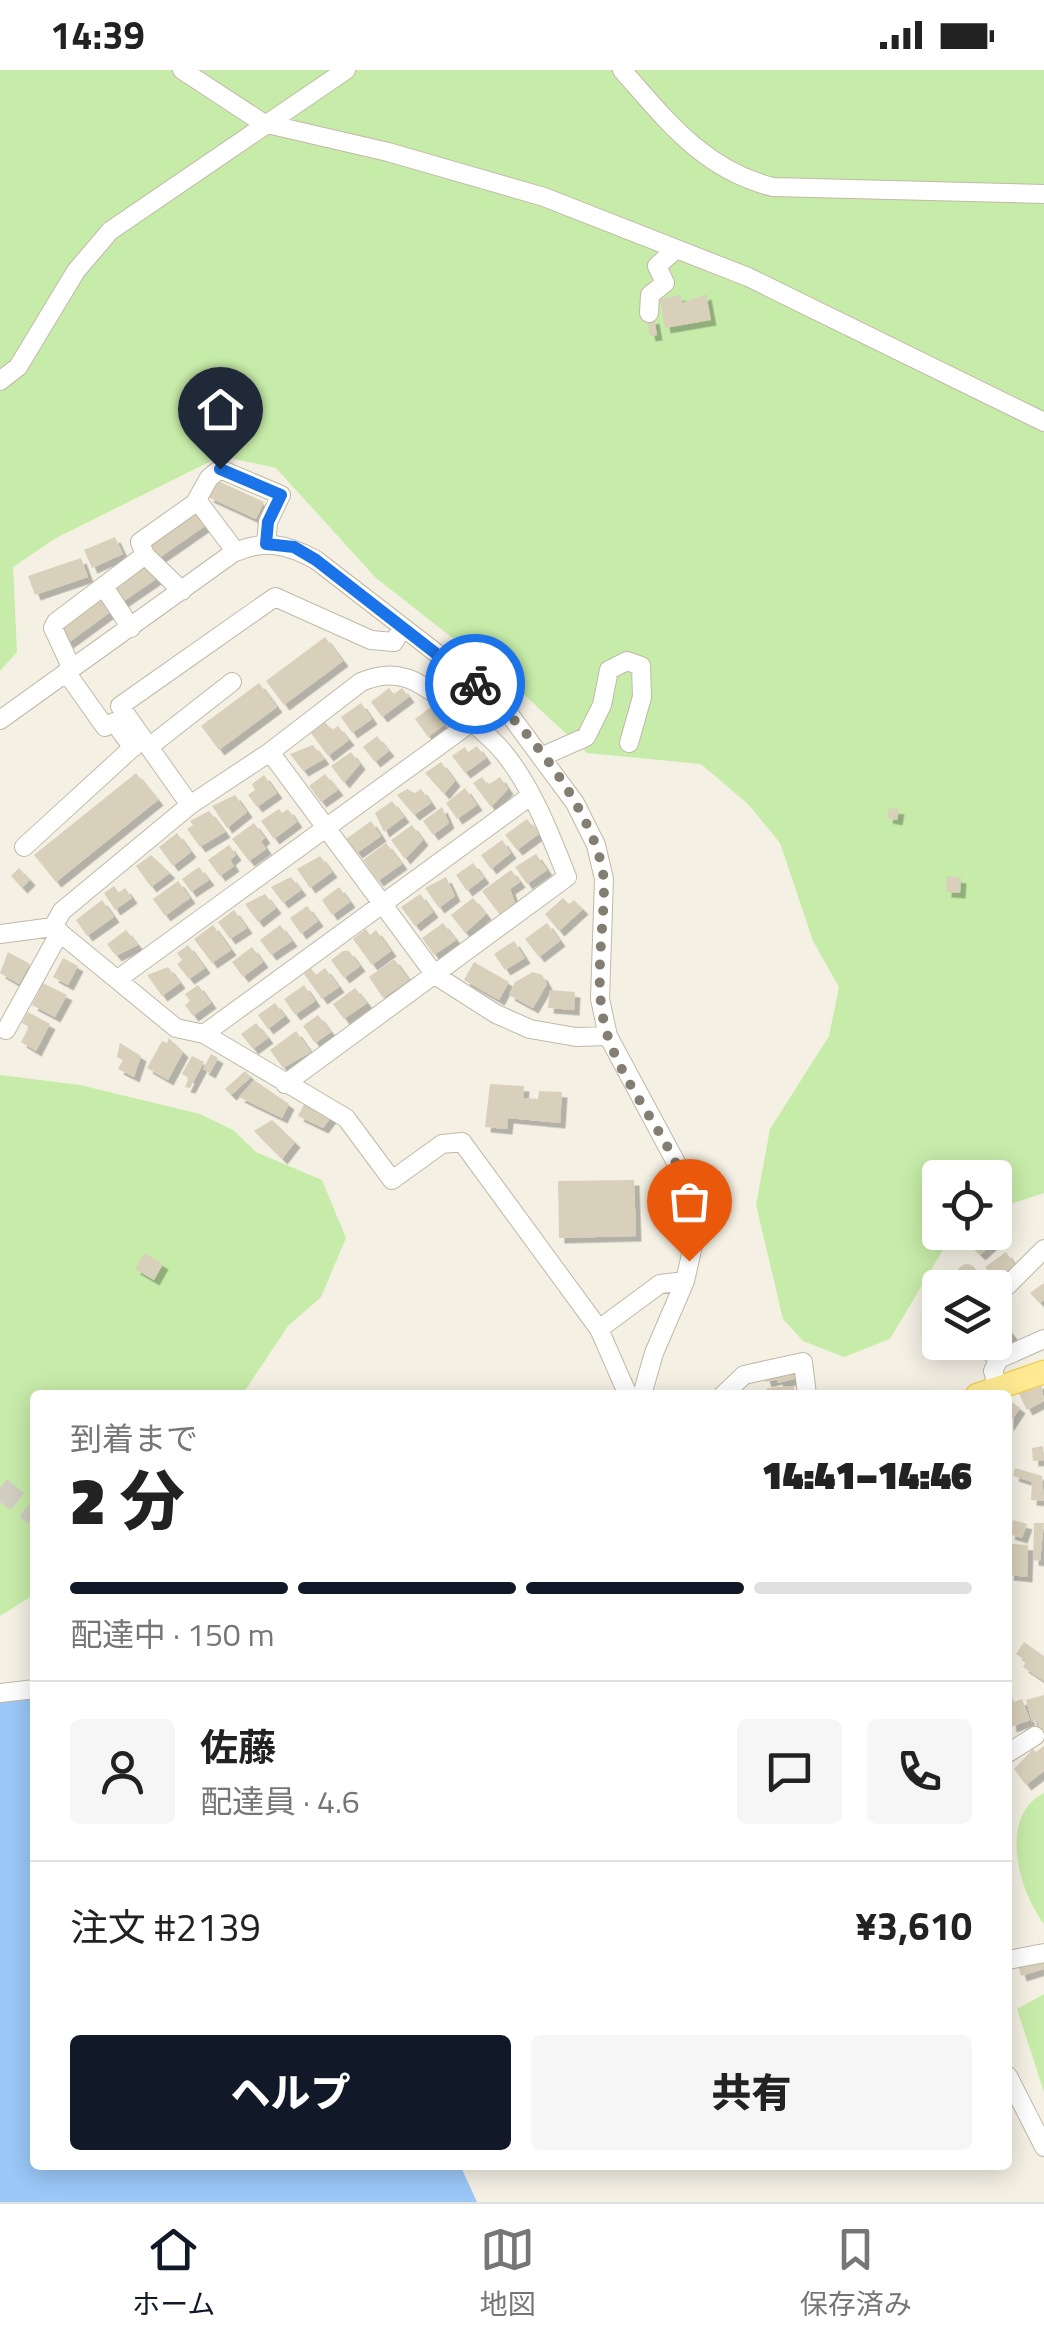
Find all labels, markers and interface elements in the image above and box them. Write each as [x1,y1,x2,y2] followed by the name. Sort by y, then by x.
[50,6,145,64] text: 14:39
[178,367,263,470] pin
[193,382,248,437] icon: home
[425,634,525,734] courier
[448,657,503,712] icon: bike
[647,1159,732,1262] pin
[922,1160,1012,1360] map controls
[922,1160,1012,1250] button: locate
[662,1174,717,1229] icon: bag
[922,1270,1012,1360] button: layers
[70,1414,198,1462] text: 到着まで
[762,1446,972,1504] text: 14:41–14:46
[70,1450,185,1549] text: 2 分
[70,1610,275,1658] text: 配達中 · 150 m
[200,1718,276,1776] text: 佐藤
[70,1719,175,1824] button: person
[737,1719,842,1824] button: chat
[867,1719,972,1824] button: phone
[200,1777,360,1825] text: 配達員 · 4.6
[856,1897,972,1955] text: ¥3,610
[70,1898,261,1956] text: 注文 #2139
[70,2035,511,2150] button: ヘルプ
[531,2035,972,2150] button: 共有
[132,2222,215,2325] tab: ホーム
[480,2222,536,2325] tab: 地図
[800,2222,912,2325] tab: 保存済み

